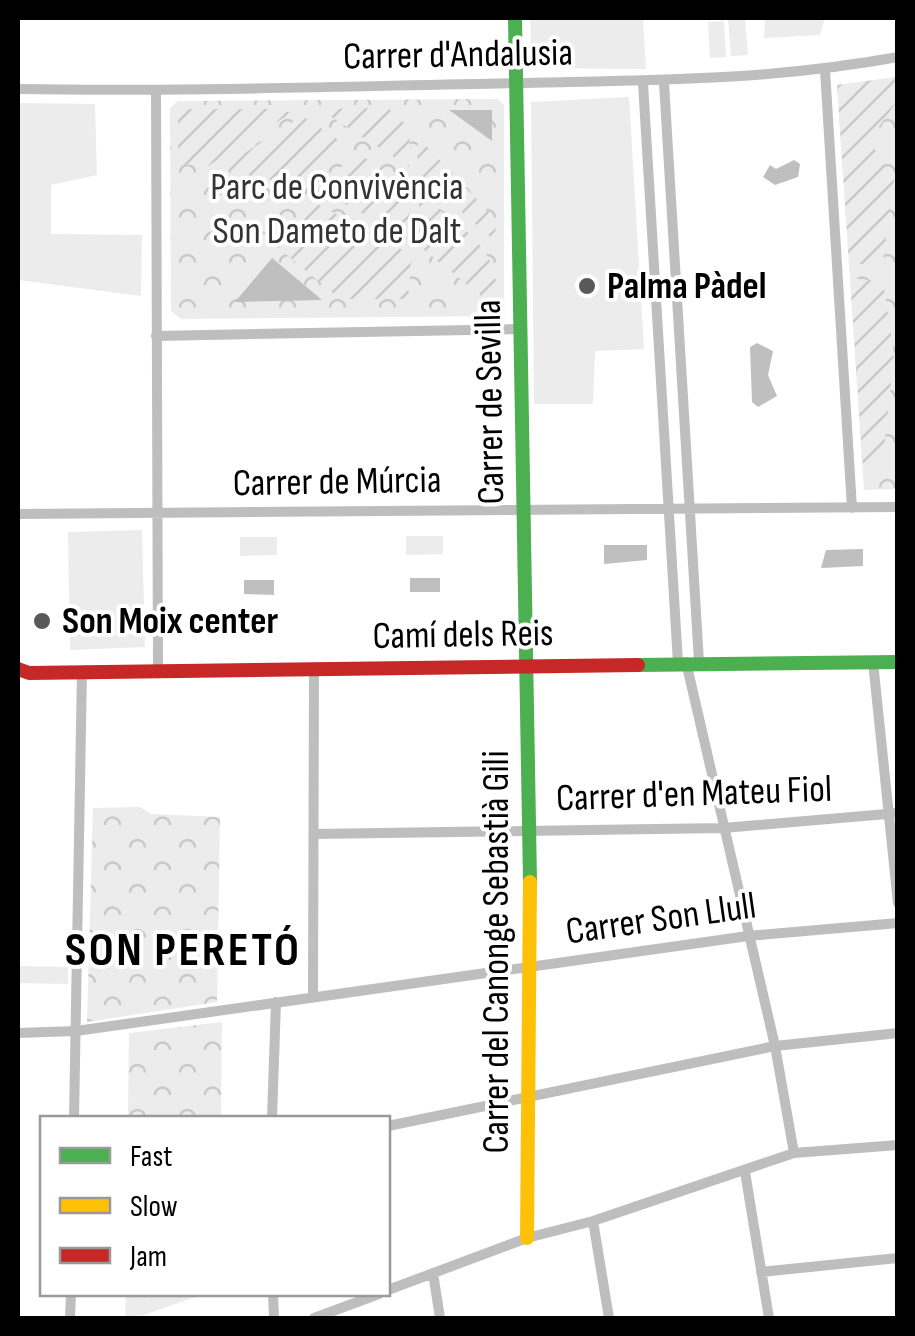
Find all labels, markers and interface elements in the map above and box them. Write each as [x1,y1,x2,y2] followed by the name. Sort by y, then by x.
[343,30,573,80] street label: Carrer d'Andalusia
[210,165,464,254] park label: Parc de Convivència Son Dameto de Dalt
[607,264,767,309] place label: Palma Pàdel
[576,275,598,297] marker: Palma Pàdel
[466,299,514,505] street label: Carrer de Sevilla
[232,458,442,506] street label: Carrer de Múrcia
[62,599,278,644] place label: Son Moix center
[31,610,53,632] marker: Son Moix center
[372,611,554,659] street label: Camí dels Reis
[474,750,519,1154] street label: Carrer del Canonge Sebastià Gili
[555,767,833,821] street label: Carrer d'en Mateu Fiol
[563,883,759,955] street label: Carrer Son Llull
[65,922,301,979] district label: SON PERETÓ
[40,1116,390,1296] legend
[130,1139,172,1175] text: Fast
[130,1189,178,1225] text: Slow
[129,1239,167,1275] text: Jam

